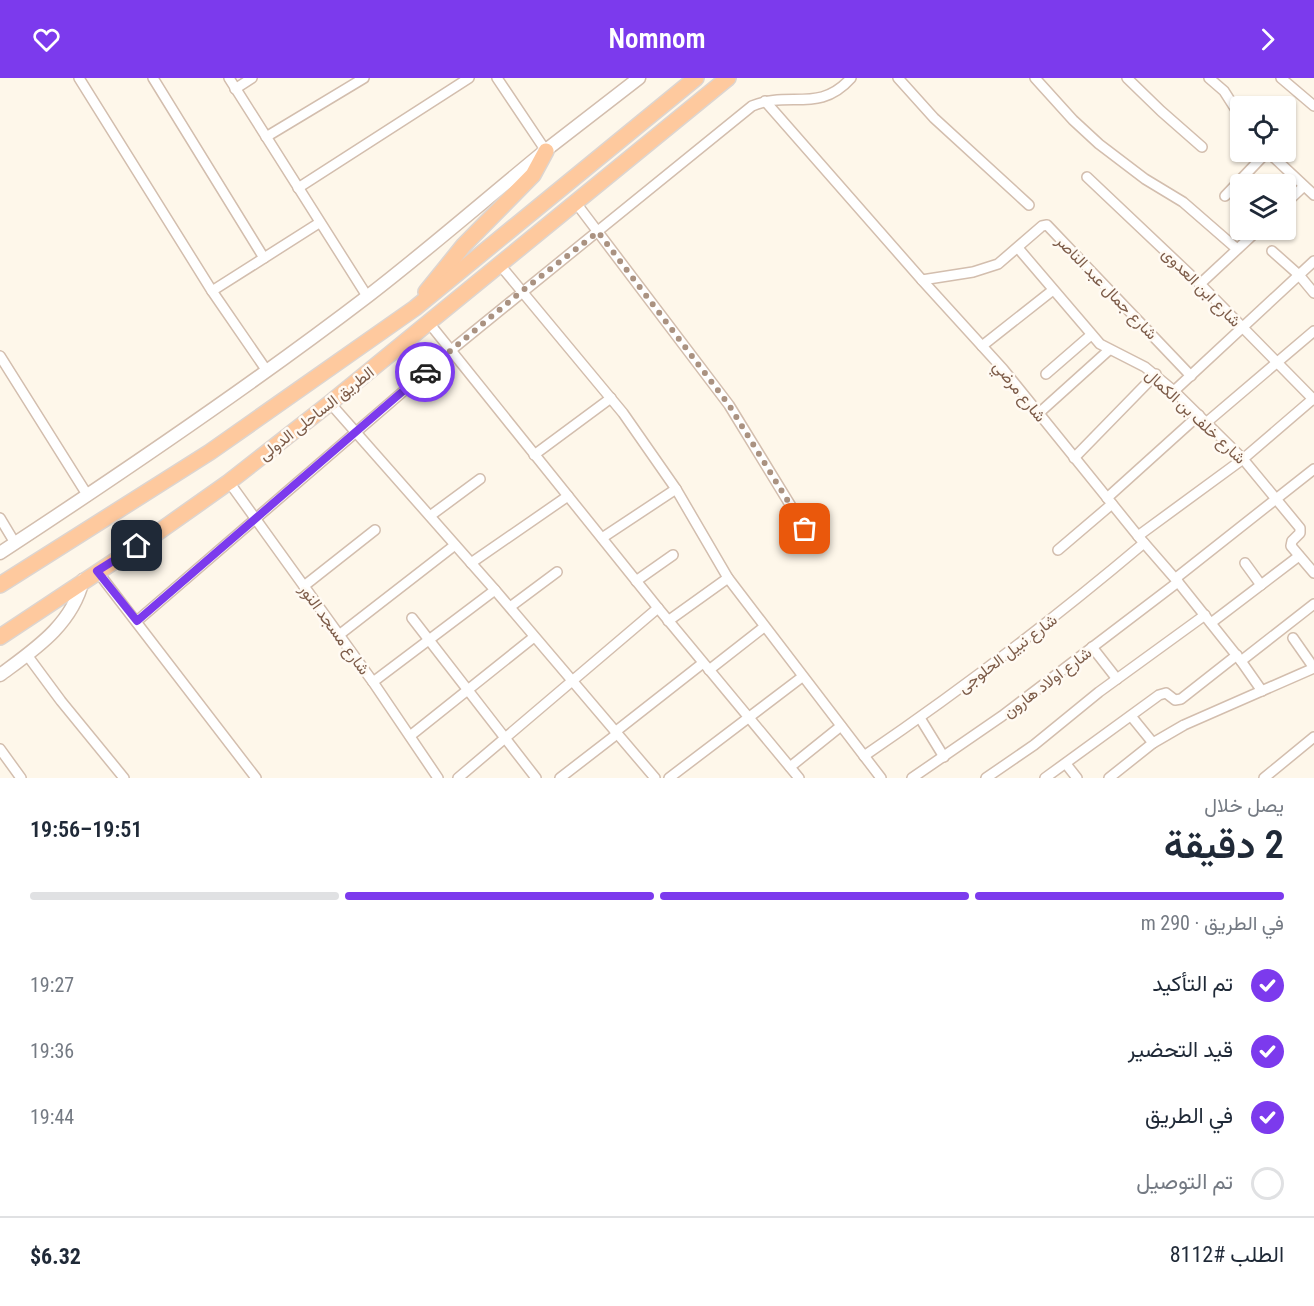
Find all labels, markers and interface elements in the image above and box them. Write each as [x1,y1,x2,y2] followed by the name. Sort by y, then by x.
[30,23,63,56] icon: heart
[609,23,705,55] text: Nomnom
[1251,23,1284,56] icon: forward
[1230,96,1296,240] map controls
[1230,96,1296,162] button: locate
[1230,174,1296,240] button: layers
[1050,231,1161,345] street label: شارع جمال عبد الناصر
[1157,244,1245,332] street label: شارع ابن العدوى
[395,342,455,402] courier
[409,356,442,389] icon: car
[986,357,1050,428] street label: شارع مرضي
[255,362,378,465] street label: الطريق الساحلى الدولى
[1140,365,1250,469] street label: شارع خلف بن الكمال
[779,503,830,554] pin
[788,512,821,545] icon: bag
[111,520,162,571] pin
[120,529,153,562] icon: home
[293,580,374,679] street label: شارع مسجد النور
[954,610,1062,698] street label: شارع نبيل الحلوجى
[999,643,1096,723] street label: شارع اولاد هارون
[1204,793,1284,817] text: يصل خلال
[30,817,142,842] text: 19:51–19:56
[1164,822,1284,868] text: 2 دقيقة
[1141,911,1284,935] text: في الطريق · 290 m
[1251,969,1284,1002] icon: check
[1152,971,1233,996] text: تم التأكيد
[30,973,74,997] text: 19:27
[1251,1035,1284,1068] icon: check
[1128,1037,1233,1062] text: قيد التحضير
[30,1039,74,1063] text: 19:36
[1251,1101,1284,1134] icon: check
[1145,1103,1233,1128] text: في الطريق
[30,1105,74,1129] text: 19:44
[1136,1169,1233,1194] text: تم التوصيل
[1170,1242,1284,1267] text: الطلب #8112
[30,1244,81,1269] text: $6.32

